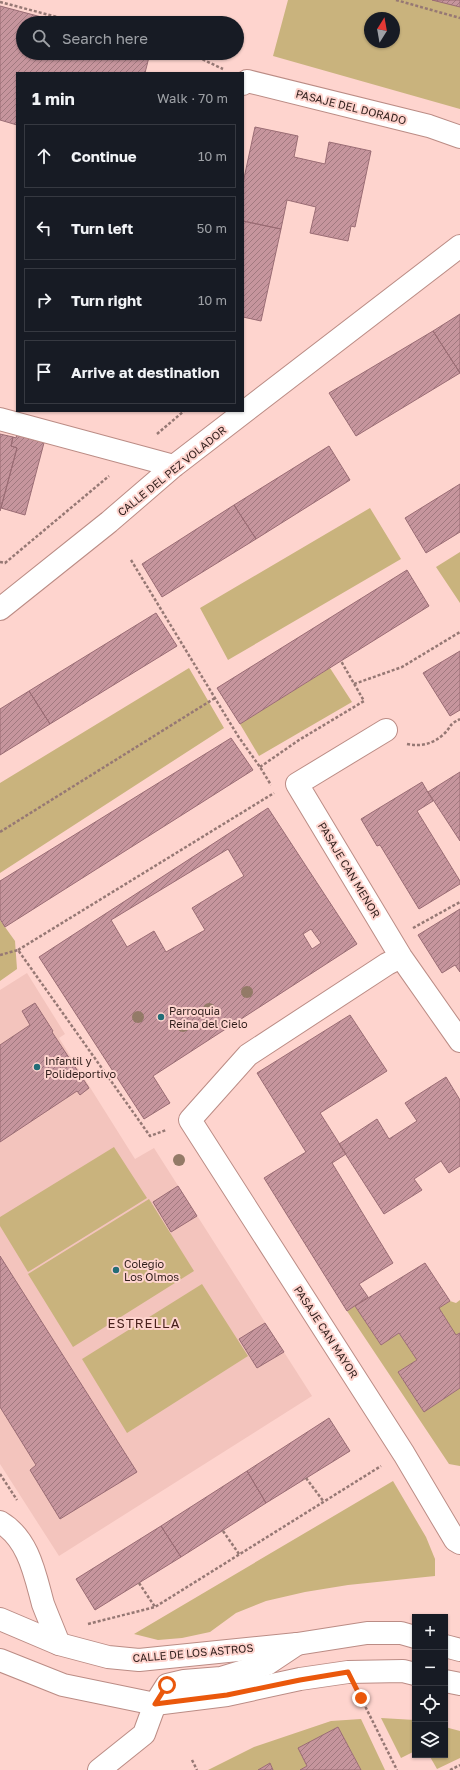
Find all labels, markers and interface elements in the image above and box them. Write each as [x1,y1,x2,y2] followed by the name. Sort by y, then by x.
[364,12,400,48] north arrow
[16,16,244,60] search box
[30,27,52,49] icon: search
[62,29,148,47] text: Search here
[294,86,408,127] street label: PASAJE DEL DORADO
[32,88,75,109] text: 1 min
[157,90,228,106] text: Walk · 70 m
[33,145,55,167] icon: ahead
[71,147,137,165] text: Continue
[198,148,227,164] text: 10 m
[33,217,55,239] icon: left
[71,219,133,237] text: Turn left
[197,220,227,236] text: 50 m
[33,289,55,311] icon: right
[71,291,142,309] text: Turn right
[198,292,227,308] text: 10 m
[33,361,55,383] icon: arrive
[71,363,220,381] text: Arrive at destination
[115,423,229,518] street label: CALLE DEL PEZ VOLADOR
[316,819,383,920] street label: PASAJE CAN MENOR
[169,1004,248,1030] place label: Parroquia Reina del Cielo
[156,1012,166,1022] marker: Parroquia Reina del Cielo
[45,1054,116,1080] place label: Infantil y Polideportivo
[32,1062,42,1072] marker: Infantil y Polideportivo
[124,1257,179,1283] place label: Colegio Los Olmos
[111,1265,121,1275] marker: Colegio Los Olmos
[292,1283,361,1380] street label: PASAJE CAN MAYOR
[108,1315,180,1331] district label: ESTRELLA
[412,1614,448,1758] map controls
[412,1614,448,1650] button: +
[132,1641,254,1664] street label: CALLE DE LOS ASTROS
[412,1650,448,1686] button: −
[158,1676,176,1694] route start
[412,1686,448,1722] button: locate
[352,1689,370,1707] route end
[412,1722,448,1758] button: layers

